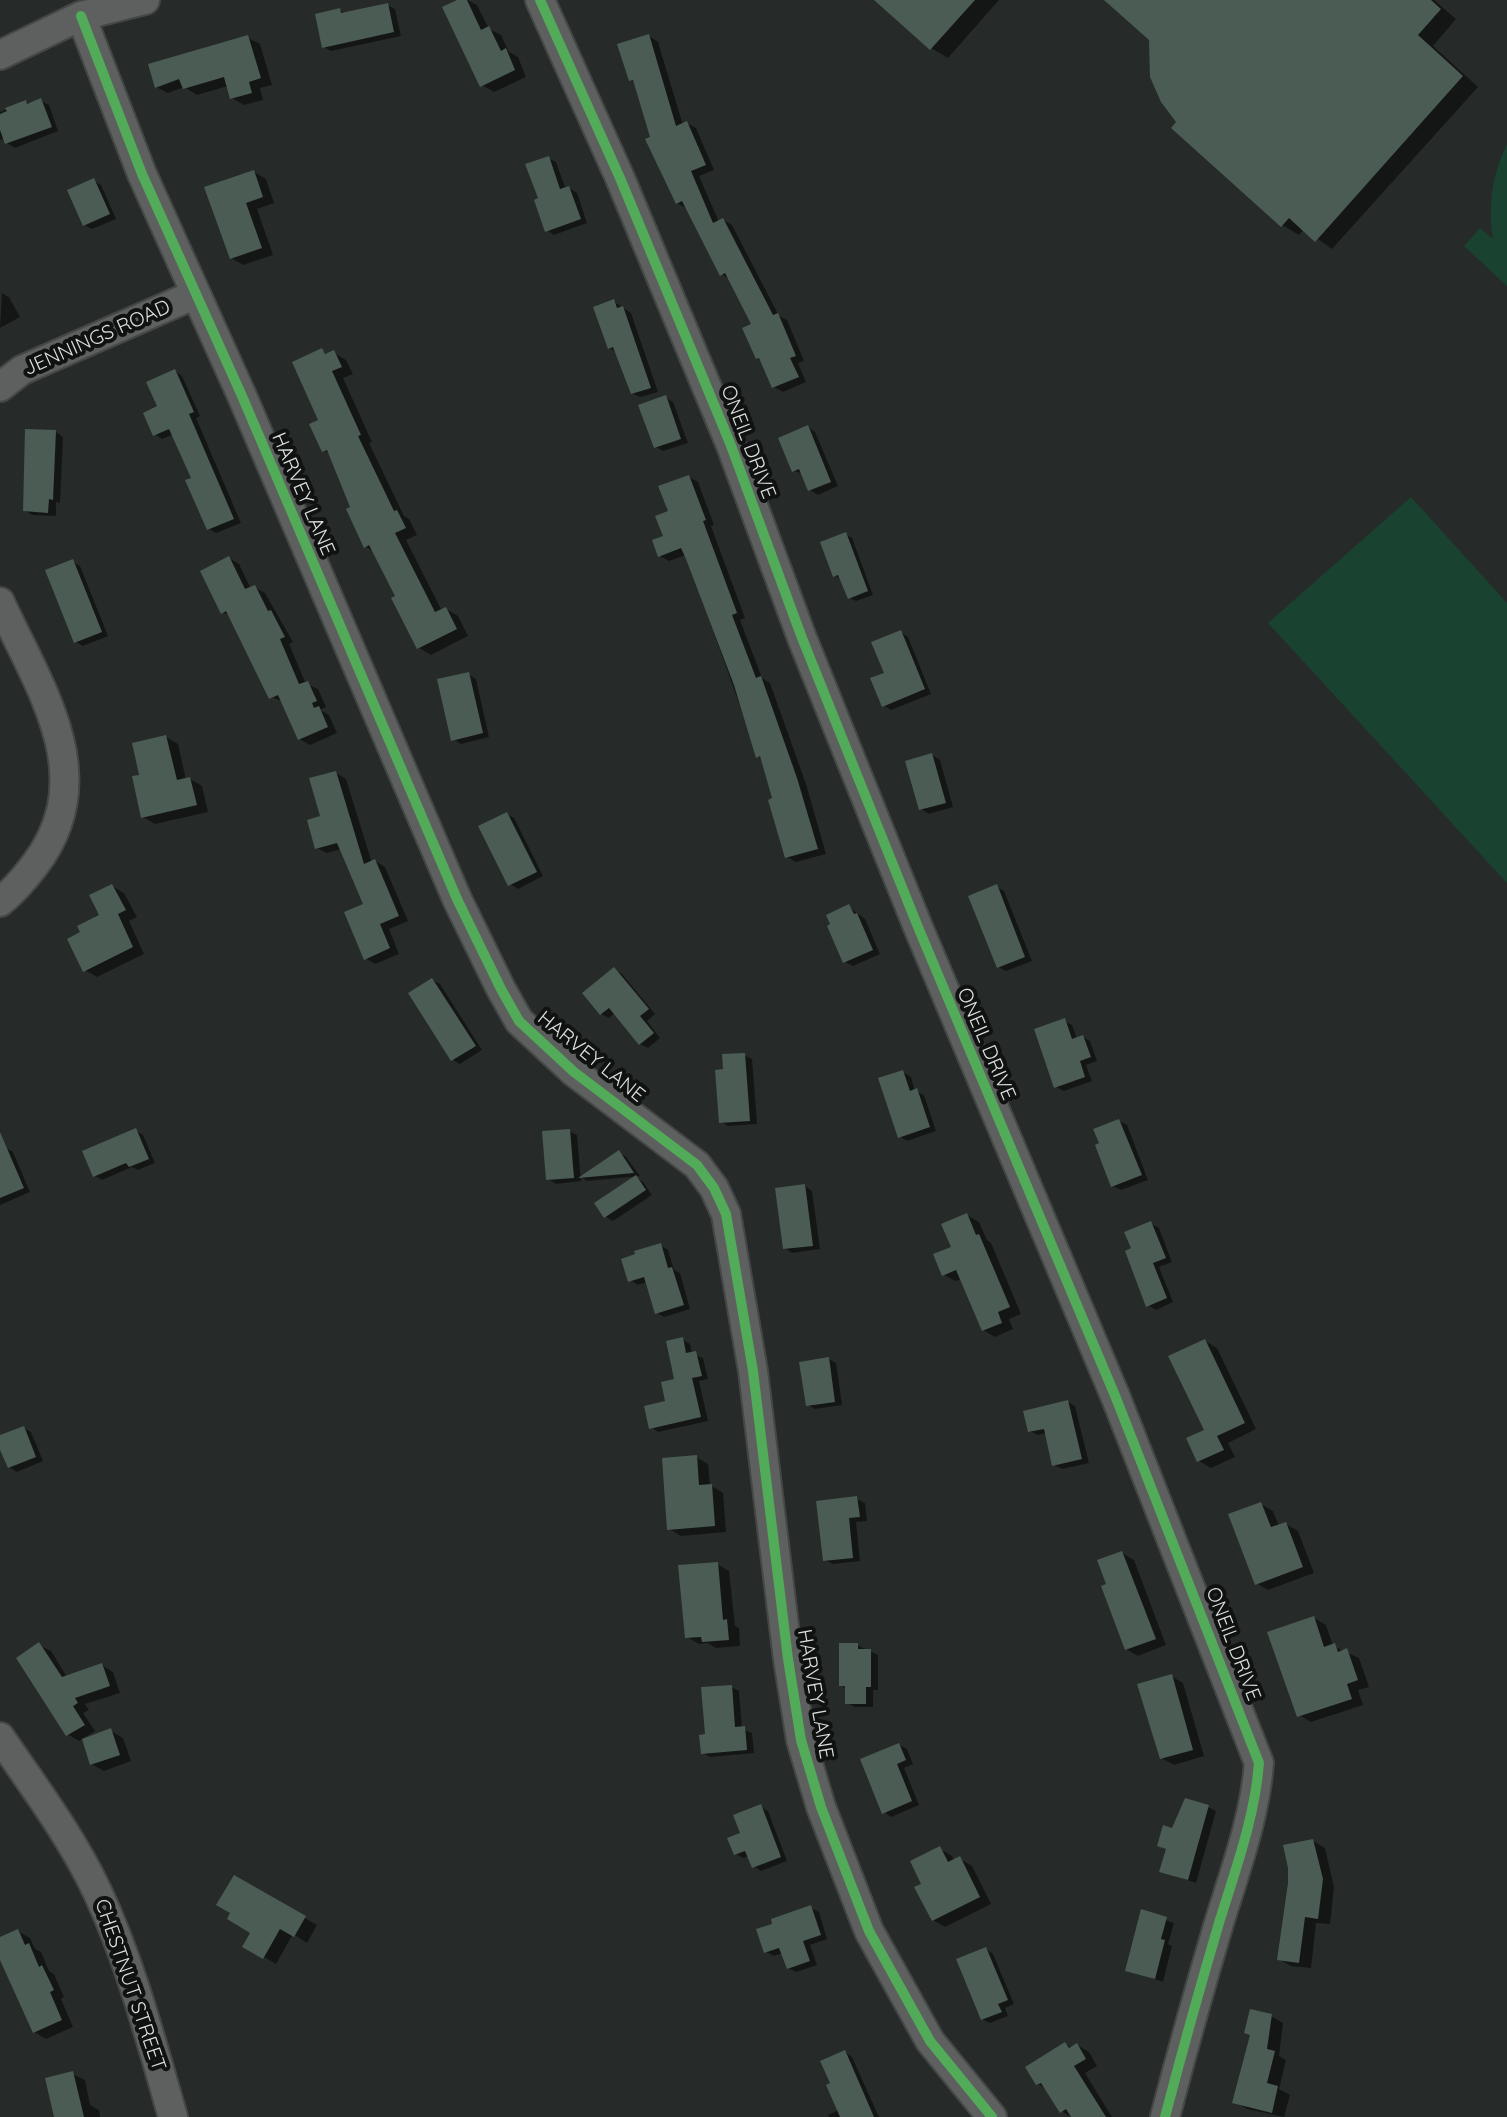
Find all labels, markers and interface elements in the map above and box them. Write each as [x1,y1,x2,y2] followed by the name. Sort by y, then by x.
[20,295,174,381] street label: JENNINGS ROAD
[715,382,781,502] street label: ONEIL DRIVE
[266,429,340,559] street label: HARVEY LANE
[952,984,1020,1104] street label: ONEIL DRIVE
[532,1006,650,1108] street label: HARVEY LANE
[1200,1584,1266,1704] street label: ONEIL DRIVE
[792,1627,838,1761] street label: HARVEY LANE
[89,1896,171,2074] street label: CHESTNUT STREET

